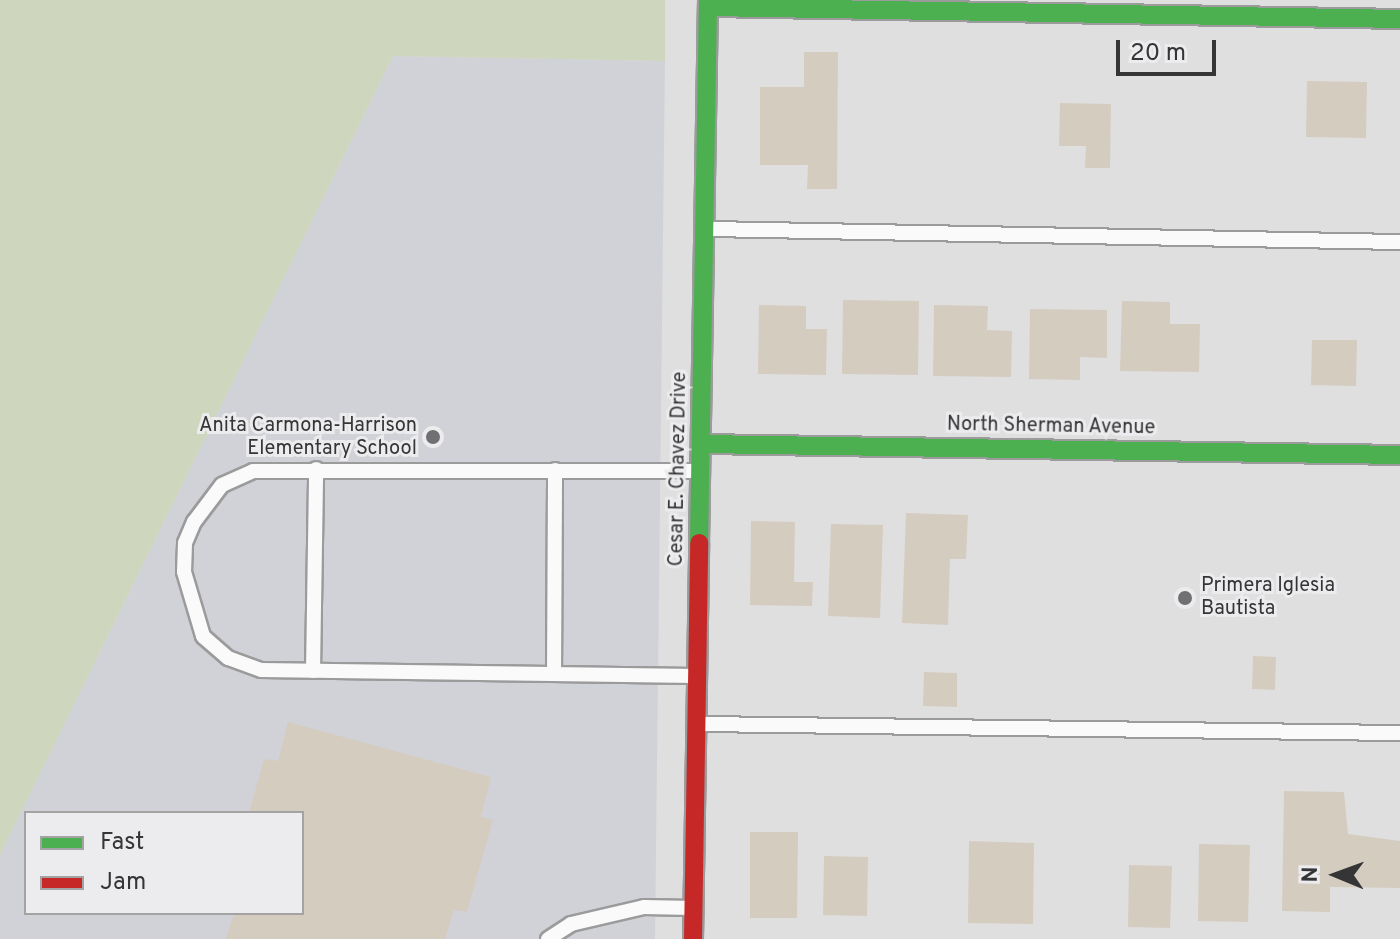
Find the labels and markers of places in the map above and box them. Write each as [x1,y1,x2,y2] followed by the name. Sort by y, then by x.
[199,414,417,461] place label: Anita Carmona-Harrison Elementary School
[424,428,442,446] marker: Anita Carmona-Harrison Elementary School
[1201,574,1335,621] place label: Primera Iglesia Bautista
[1176,589,1194,607] marker: Primera Iglesia Bautista

